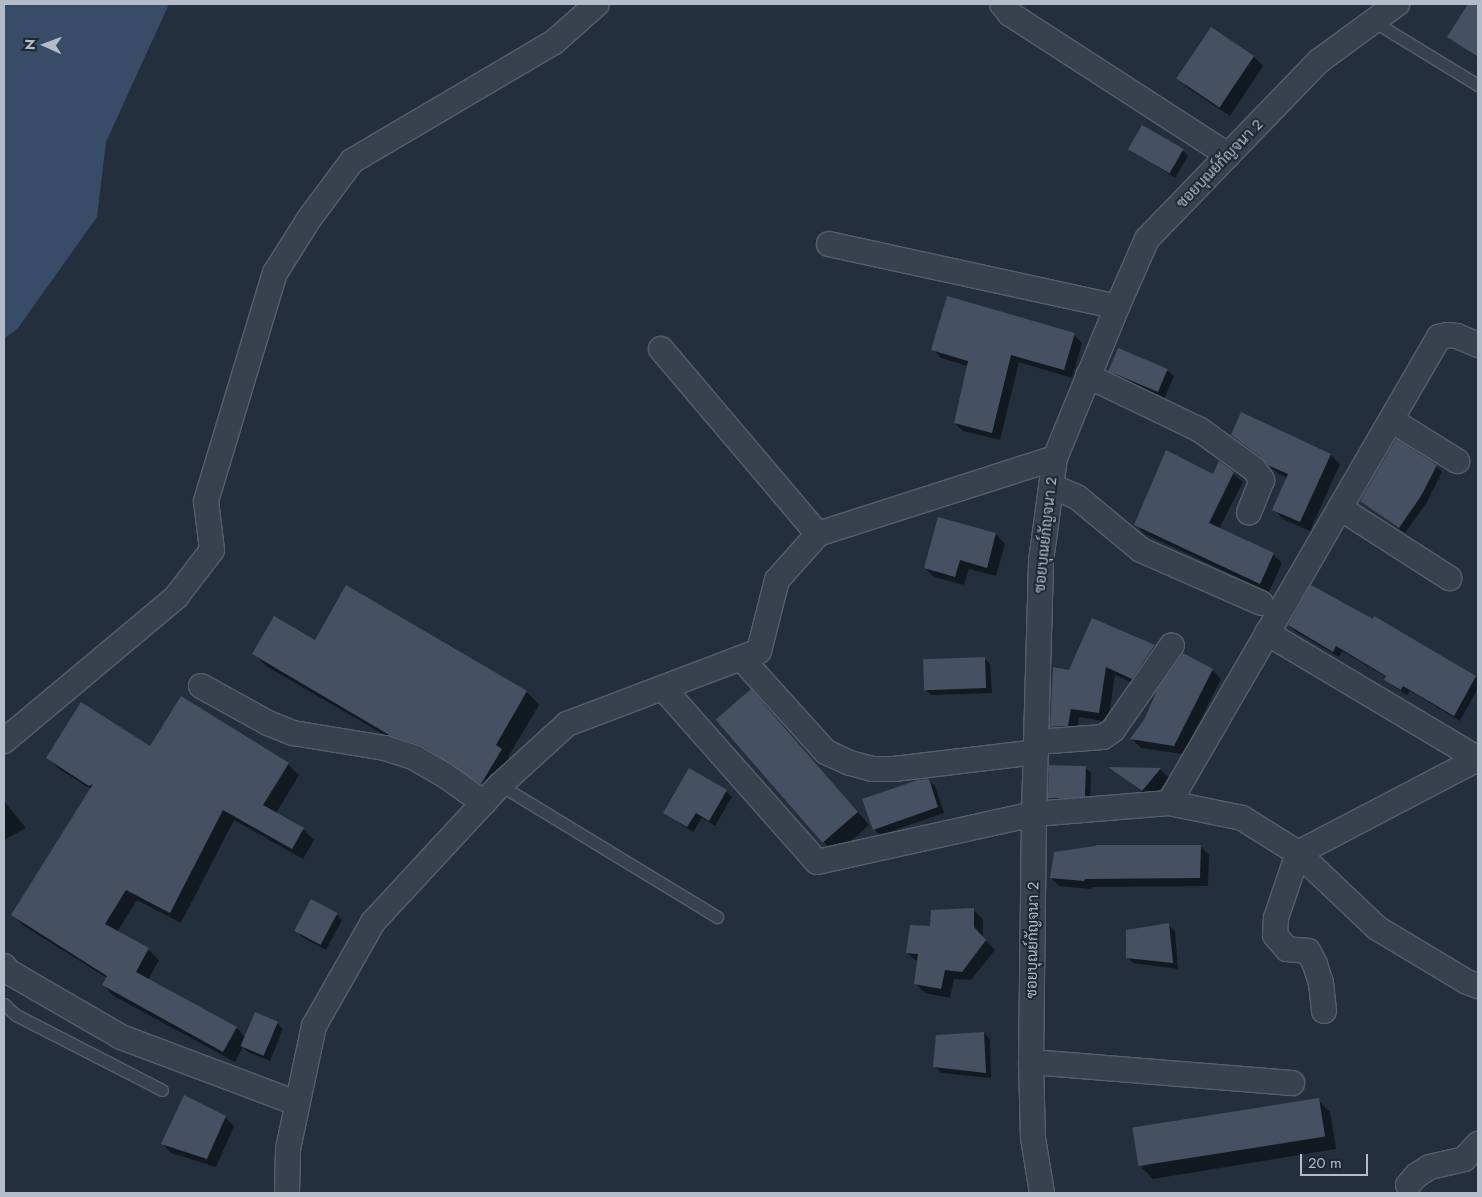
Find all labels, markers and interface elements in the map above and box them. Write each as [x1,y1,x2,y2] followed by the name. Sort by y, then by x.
[20,20,70,70] north arrow
[20,39,40,50] text: N
[1173,116,1267,212] street label: ซอยบุณย์กัญจนา 2
[1031,476,1061,594] street label: ซอยบุณย์กัญจนา 2
[1023,882,1043,998] street label: ซอยบุณย์กัญจนา 2
[1302,1144,1370,1176] scale bar
[1308,1152,1342,1174] text: 20 m

